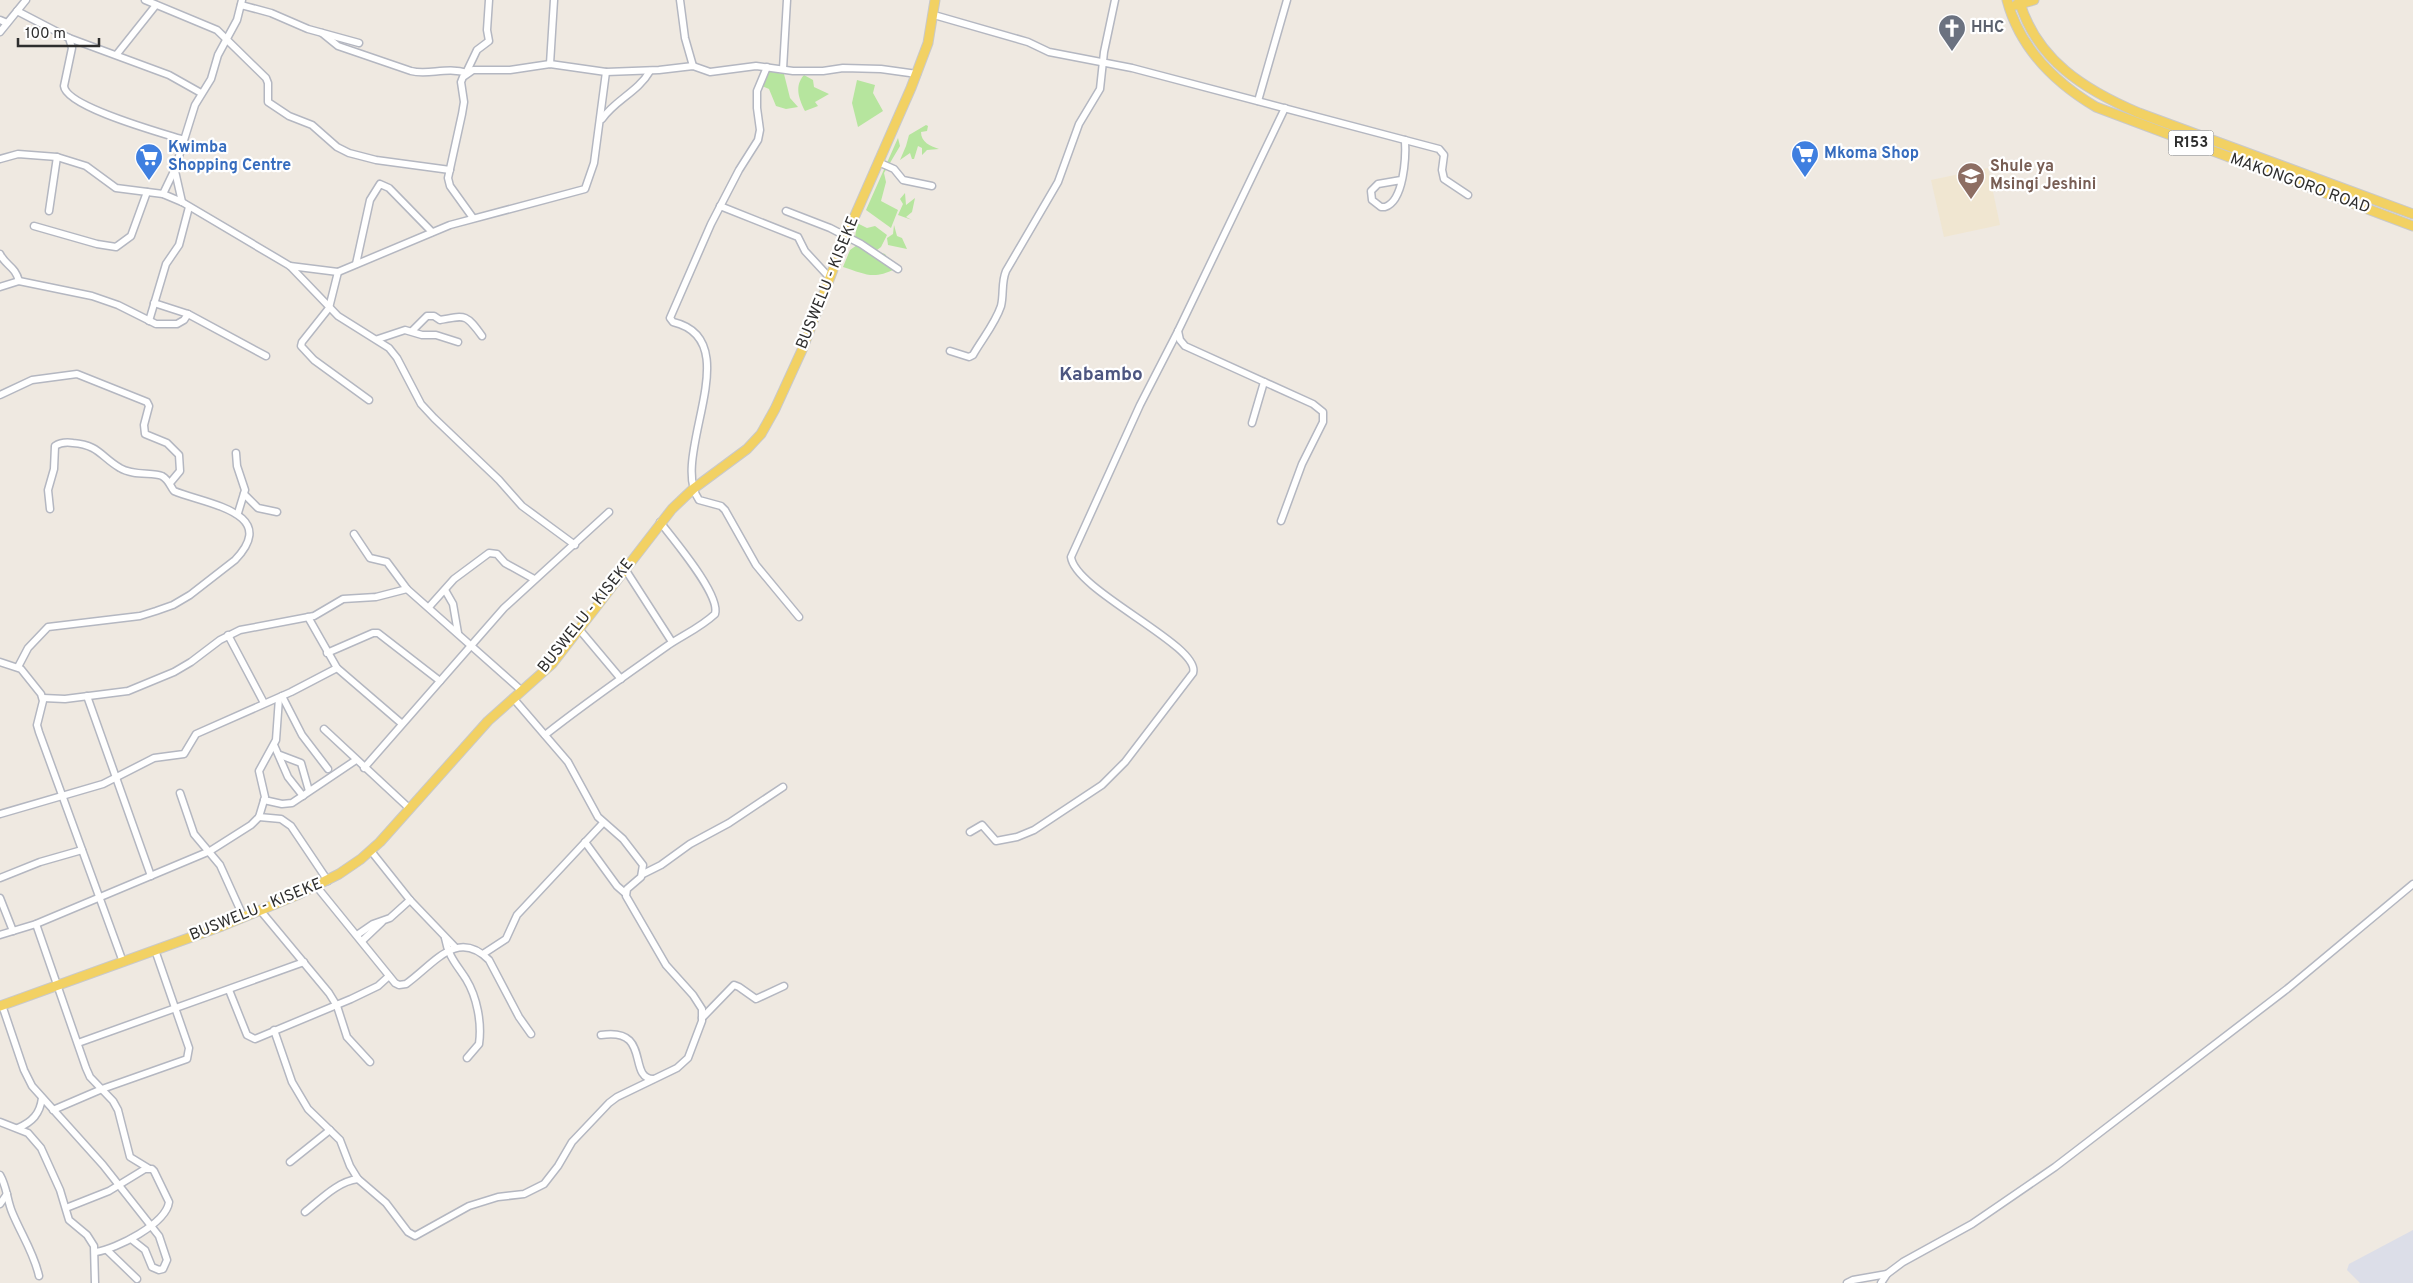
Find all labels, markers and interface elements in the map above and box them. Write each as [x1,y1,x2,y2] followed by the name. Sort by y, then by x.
[1937,13,1967,52] church icon: HHC
[18,15,99,47] scale bar
[1971,18,2004,38] place label: HHC
[25,25,66,44] text: 100 m
[2168,130,2214,156] road number: R153
[168,138,291,176] place label: Kwimba Shopping Centre
[1790,139,1820,178] supermarket icon: Mkoma Shop
[134,142,164,181] supermarket icon: Kwimba Shopping Centre
[1824,144,1919,164] place label: Mkoma Shop
[2227,149,2373,219] street label: MAKONGORO ROAD
[1990,157,2096,195] place label: Shule ya Msingi Jeshini
[1956,161,1986,200] school or university icon: Shule ya Msingi Jeshini
[792,214,864,352] street label: BUSWELU - KISEKE
[1059,363,1143,387] district label: Kabambo
[534,555,638,677] street label: BUSWELU - KISEKE
[187,874,325,946] street label: BUSWELU - KISEKE

